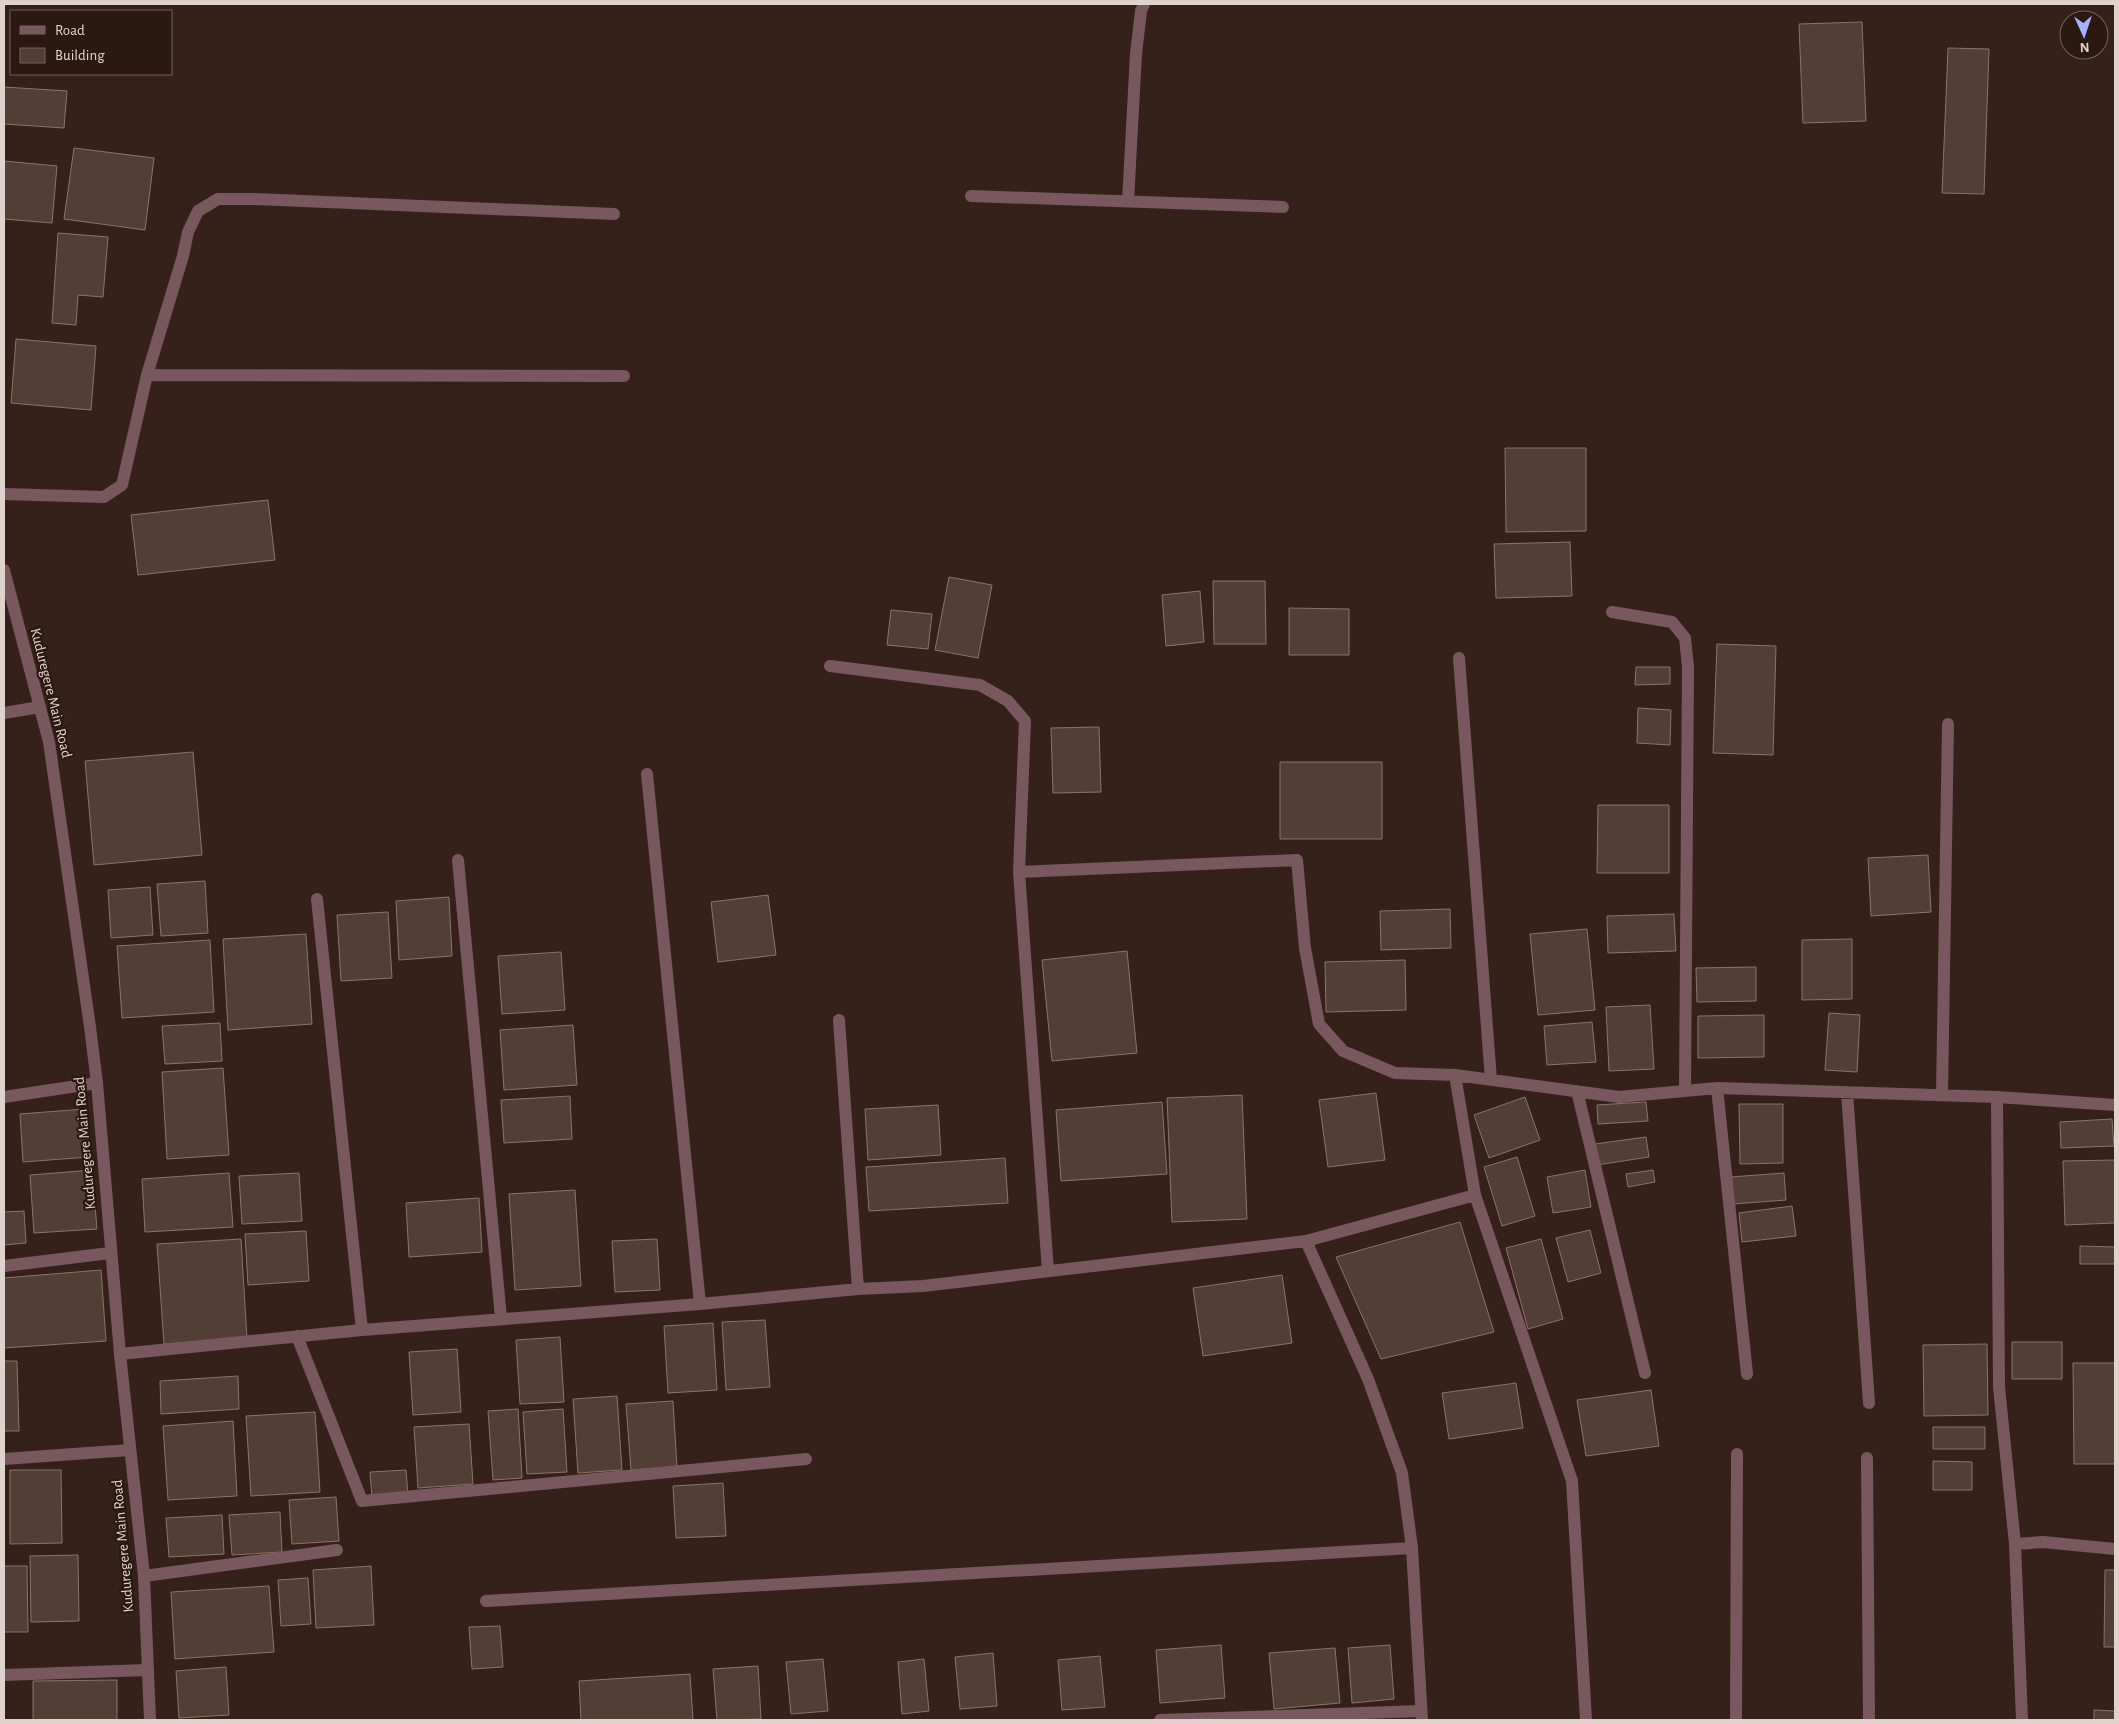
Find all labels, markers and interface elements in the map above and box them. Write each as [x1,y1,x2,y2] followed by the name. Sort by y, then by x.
[10,10,172,75] legend
[2059,10,2109,60] north arrow
[55,23,85,38] text: Road
[2079,40,2090,54] text: N
[55,48,105,63] text: Building
[28,627,74,760] street label: Kuduregere Main Road
[72,1076,98,1210] street label: Kuduregere Main Road
[110,1479,136,1613] street label: Kuduregere Main Road

